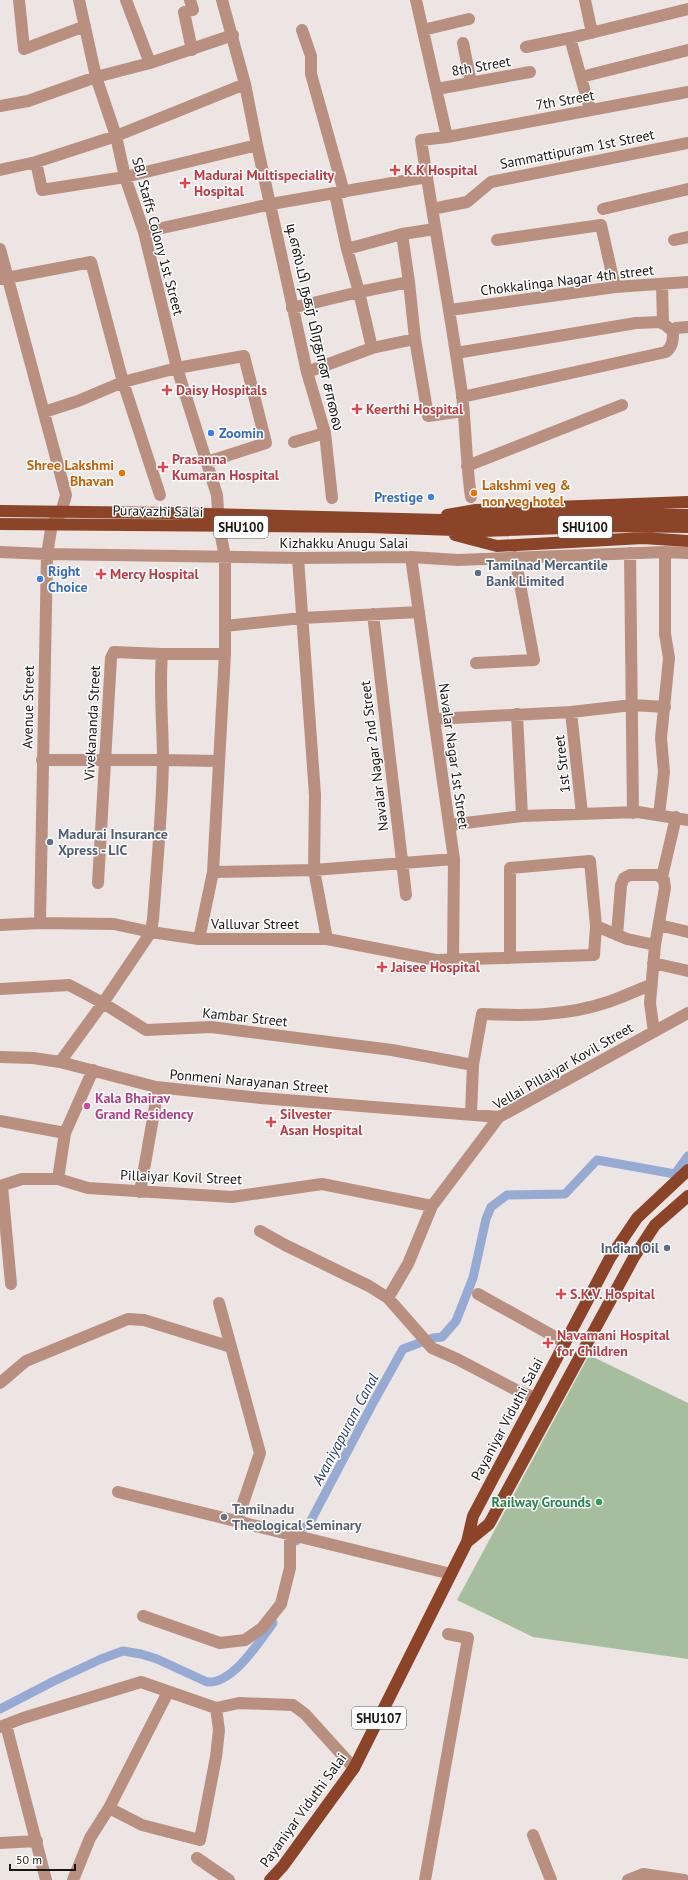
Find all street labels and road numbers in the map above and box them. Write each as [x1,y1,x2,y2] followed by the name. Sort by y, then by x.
[450,52,512,80] street label: 8th Street
[534,86,596,114] street label: 7th Street
[498,125,656,173] street label: Sammattipuram 1st Street
[128,155,188,317] street label: SBI Staffs Colony 1st Street
[281,221,348,433] street label: டி.எஸ்.பி நகர் பிரதான சாலை
[479,260,655,300] street label: Chokkalinga Nagar 4th street
[112,501,204,521] street label: Puravazhi Salai
[214,516,268,538] road number: SHU100
[558,516,612,538] road number: SHU100
[280,534,408,552] street label: Kizhakku Anugu Salai
[18,665,38,749] street label: Avenue Street
[80,665,104,782] street label: Vivekananda Street
[356,680,392,832] street label: Navalar Nagar 2nd Street
[435,682,473,830] street label: Navalar Nagar 1st Street
[550,734,574,794] street label: 1st Street
[210,915,299,933] street label: Valluvar Street
[202,1004,289,1030] street label: Kambar Street
[489,1018,636,1114] street label: Vellai Pillaiyar Kovil Street
[169,1065,329,1097] street label: Ponmeni Narayanan Street
[120,1166,242,1188] street label: Pillaiyar Kovil Street
[467,1354,547,1484] street label: Payaniyar Viduthi Salai
[352,1707,406,1729] road number: SHU107
[256,1749,350,1871] street label: Payaniyar Viduthi Salai

